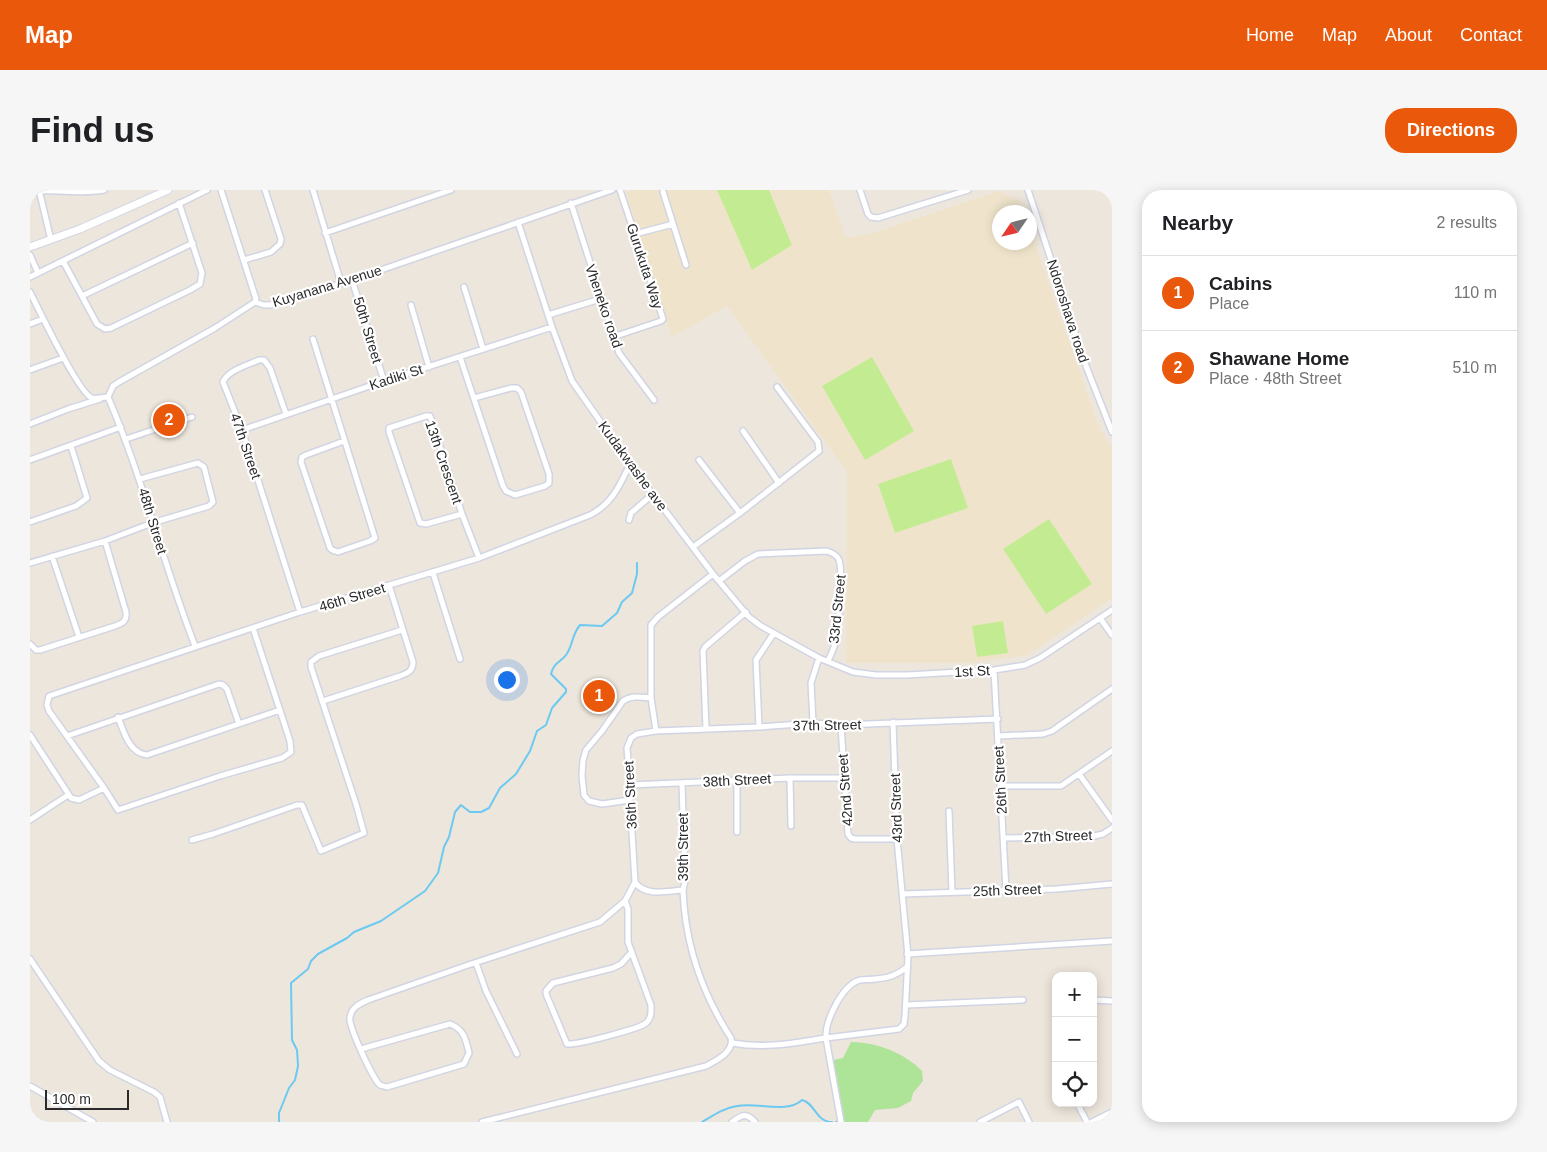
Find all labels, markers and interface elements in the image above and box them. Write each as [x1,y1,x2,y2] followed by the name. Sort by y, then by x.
[25,21,73,48] text: Map
[1246,25,1294,45] text: Home
[1322,25,1357,45] text: Map
[1385,25,1432,45] text: About
[1460,25,1522,45] text: Contact
[1385,108,1517,153] button: Directions
[30,110,154,149] text: Find us
[992,205,1037,250] north arrow
[1162,211,1233,234] text: Nearby
[1437,214,1497,231] text: 2 results
[624,221,666,311] street label: Gurukuta Way
[1044,257,1092,365] street label: Ndoroshava road
[270,262,384,310] street label: Kuyanana Avenue
[582,262,626,350] street label: Vheneko road
[1209,273,1272,294] text: Cabins
[1174,284,1182,301] text: 1
[1454,284,1497,301] text: 110 m
[350,295,386,365] street label: 50th Street
[1209,295,1249,312] text: Place
[1209,348,1349,369] text: Shawane Home
[1174,359,1182,376] text: 2
[1453,359,1497,376] text: 510 m
[367,361,425,393] street label: Kadiki St
[1209,370,1342,387] text: Place · 48th Street
[153,401,185,439] pin: 2
[227,411,265,481] street label: 47th Street
[422,418,466,506] street label: 13th Crescent
[595,418,671,514] street label: Kudakwashe ave
[135,486,171,556] street label: 48th Street
[825,574,849,644] street label: 33rd Street
[317,579,387,615] street label: 46th Street
[954,662,990,680] street label: 1st St
[494,667,520,693] your location
[583,677,615,715] pin: 1
[793,716,861,734] street label: 37th Street
[990,745,1010,815] street label: 26th Street
[834,753,856,827] street label: 42nd Street
[620,760,640,830] street label: 36th Street
[702,770,772,790] street label: 38th Street
[887,773,905,843] street label: 43rd Street
[675,813,691,881] street label: 39th Street
[1023,827,1093,845] street label: 27th Street
[972,881,1042,899] street label: 25th Street
[1052,972,1097,1107] map controls
[1052,972,1097,1017] button: +
[1052,1017,1097,1062] button: −
[1052,1062,1097,1107] button: locate
[45,1087,129,1110] scale bar
[52,1091,91,1107] text: 100 m

